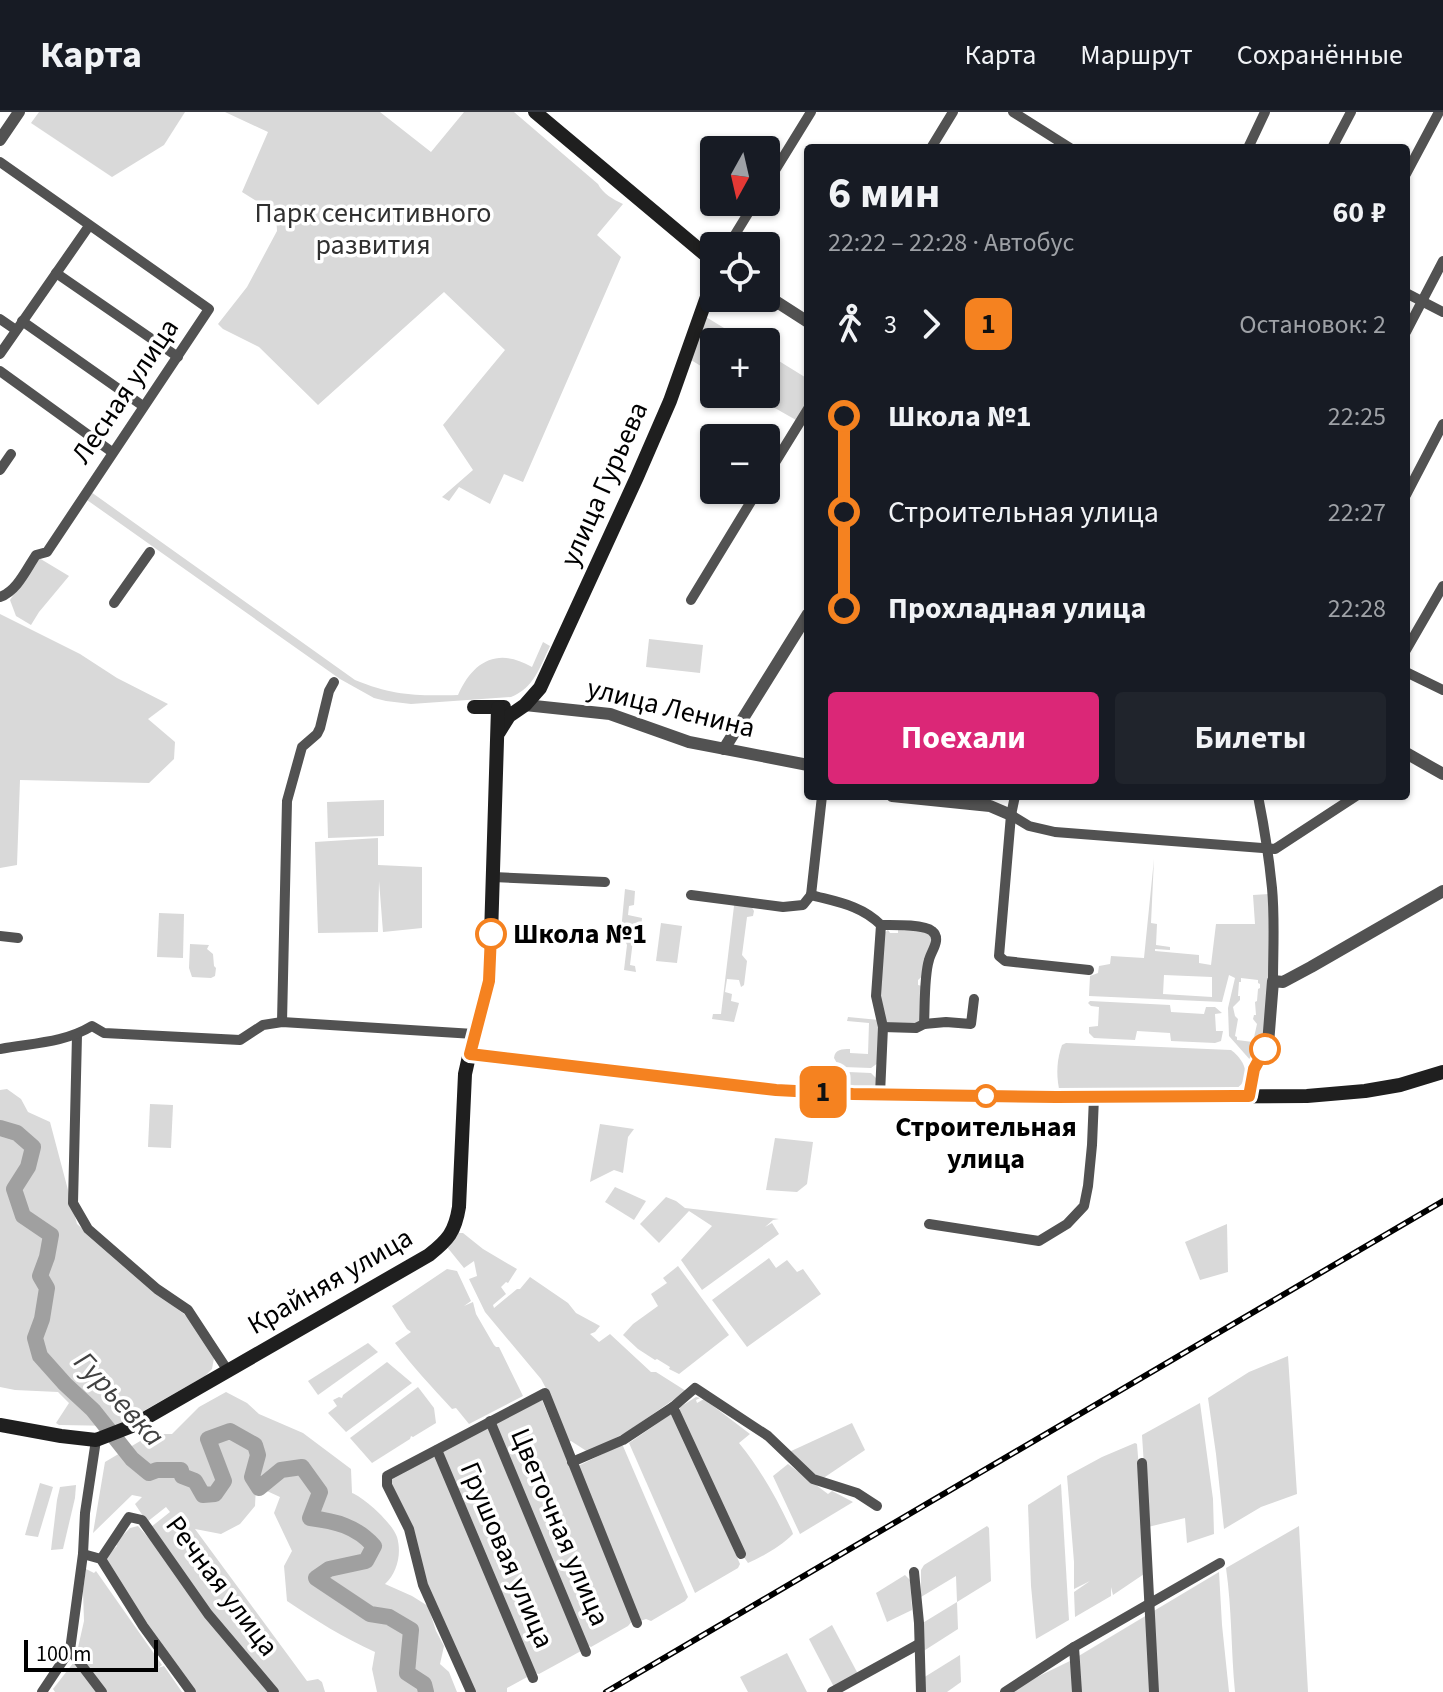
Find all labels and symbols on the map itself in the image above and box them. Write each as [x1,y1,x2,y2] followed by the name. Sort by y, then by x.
[700,136,780,216] north arrow
[255,193,491,265] park label: Парк сенситивного развития
[62,310,188,472] street label: Лесная улица
[550,395,658,573] street label: улица Гурьева
[583,668,759,748] street label: улица Ленина
[513,914,647,954] place label: Школа №1
[476,919,506,949] marker: Школа №1
[1250,1034,1280,1064] unlabelled marker
[797,1066,849,1118] line badge: 1
[975,1085,997,1107] marker: Строительная улица
[895,1107,1077,1179] place label: Строительная улица
[240,1217,420,1345] street label: Крайняя улица
[64,1342,174,1456] water label: Гурьевка
[500,1422,620,1632] street label: Цветочная улица
[450,1456,564,1654] street label: Грушовая улица
[156,1507,288,1665] street label: Речная улица
[24,1636,158,1672] scale bar

